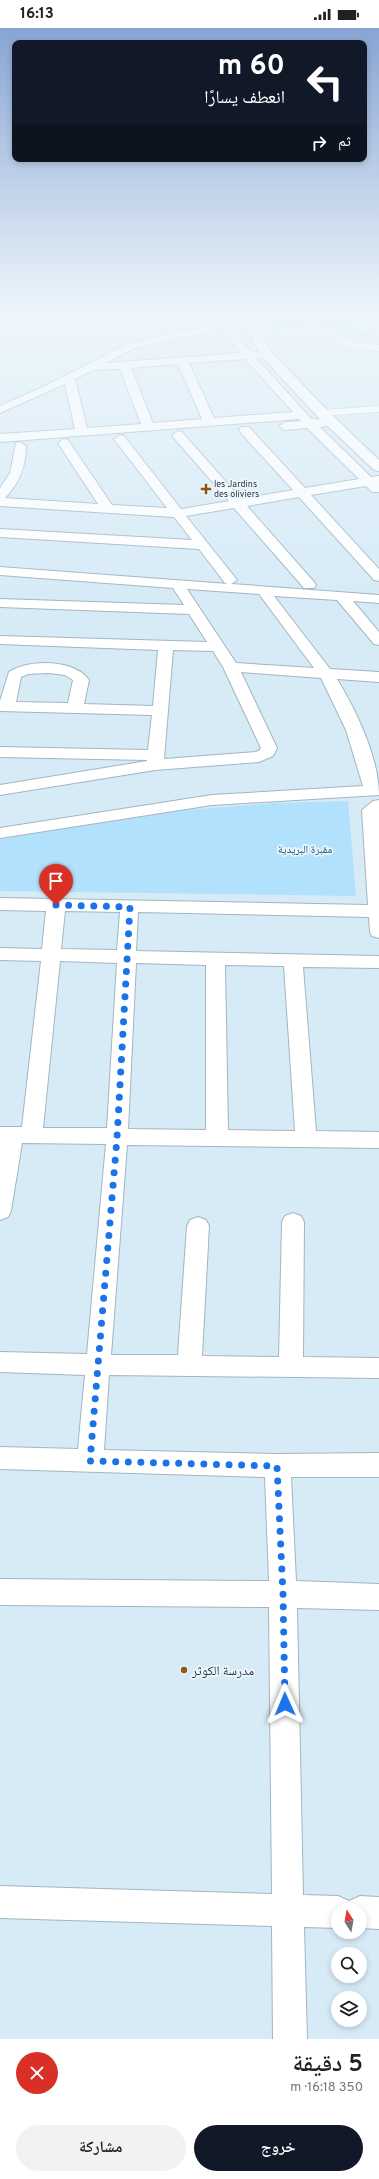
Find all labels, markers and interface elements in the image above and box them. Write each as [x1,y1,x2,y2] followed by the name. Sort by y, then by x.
[20,5,54,24] text: 16:13
[218,49,285,85] text: 60 m
[299,56,351,108] icon: left
[204,87,285,110] text: انعطف يسارًا
[308,132,330,154] icon: right
[338,133,351,152] text: ثم
[214,479,259,500] place label: les Jardins des oliviers
[201,484,211,494] marker: les Jardins des oliviers
[278,843,332,857] park label: مقبرة البريدية
[39,864,73,905] pin
[45,870,67,892] icon: arrive
[191,1664,254,1680] place label: مدرسة الكوثر
[179,1665,189,1675] marker: مدرسة الكوثر
[264,1683,306,1725] position arrow
[331,1903,367,1939] north arrow
[331,1903,367,2027] map controls
[331,1947,367,1983] button: search
[331,1991,367,2027] button: layers
[292,2050,363,2080] text: 5 دقيقة
[16,2052,58,2094] button: close
[290,2080,363,2096] text: 350 m · 16:18
[16,2125,186,2171] button: مشاركة
[194,2125,363,2171] button: خروج

